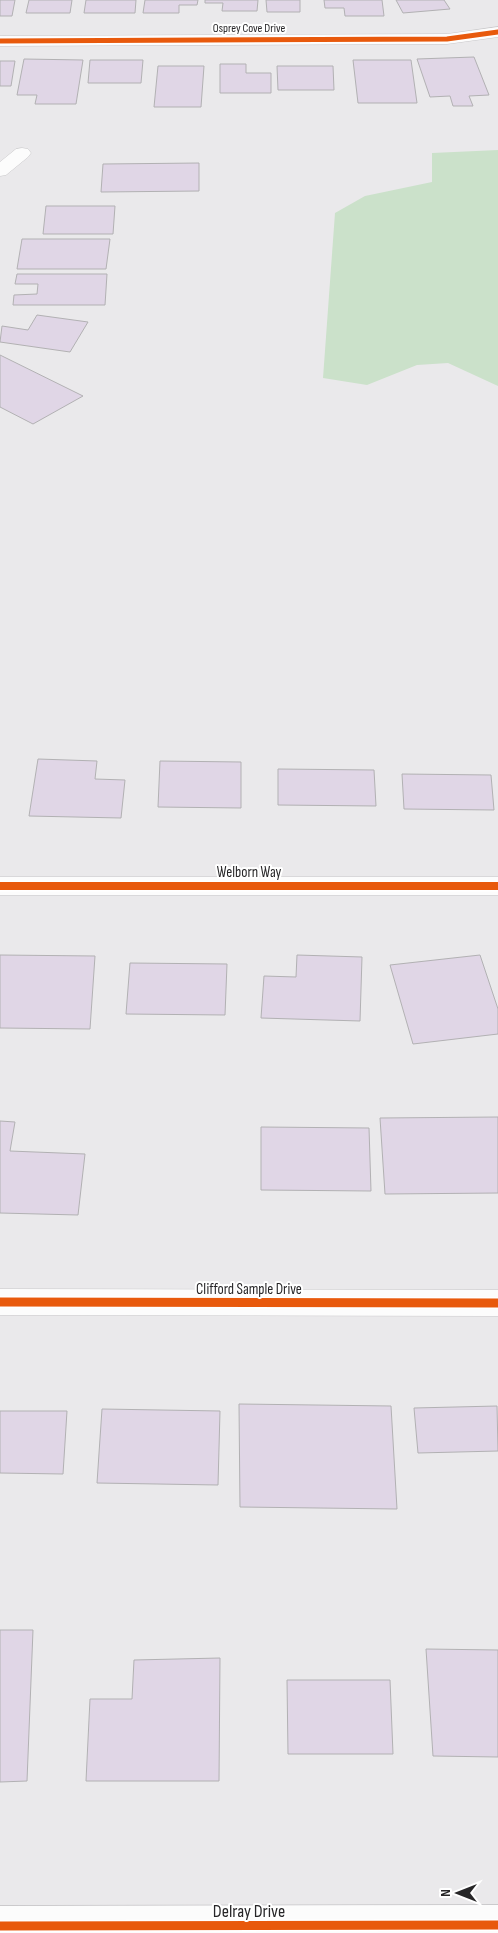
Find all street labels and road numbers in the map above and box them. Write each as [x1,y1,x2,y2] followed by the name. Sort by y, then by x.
[213,21,285,36] street label: Osprey Cove Drive
[217,863,282,882] street label: Welborn Way
[196,1280,302,1299] street label: Clifford Sample Drive
[213,1901,285,1922] street label: Delray Drive

